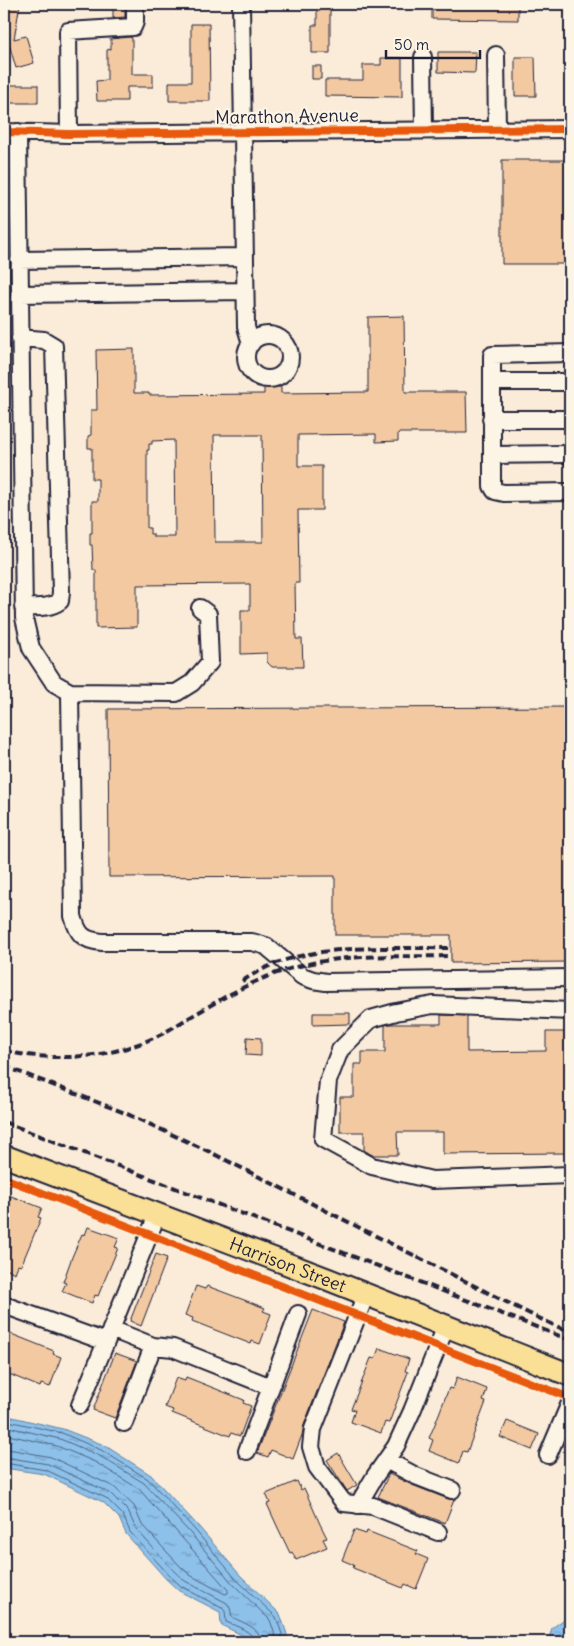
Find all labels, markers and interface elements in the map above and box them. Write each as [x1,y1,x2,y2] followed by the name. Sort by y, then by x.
[386,28,480,60] scale bar
[394,35,429,54] text: 50 m
[215,103,359,129] street label: Marathon Avenue
[226,1232,350,1297] street label: Harrison Street

